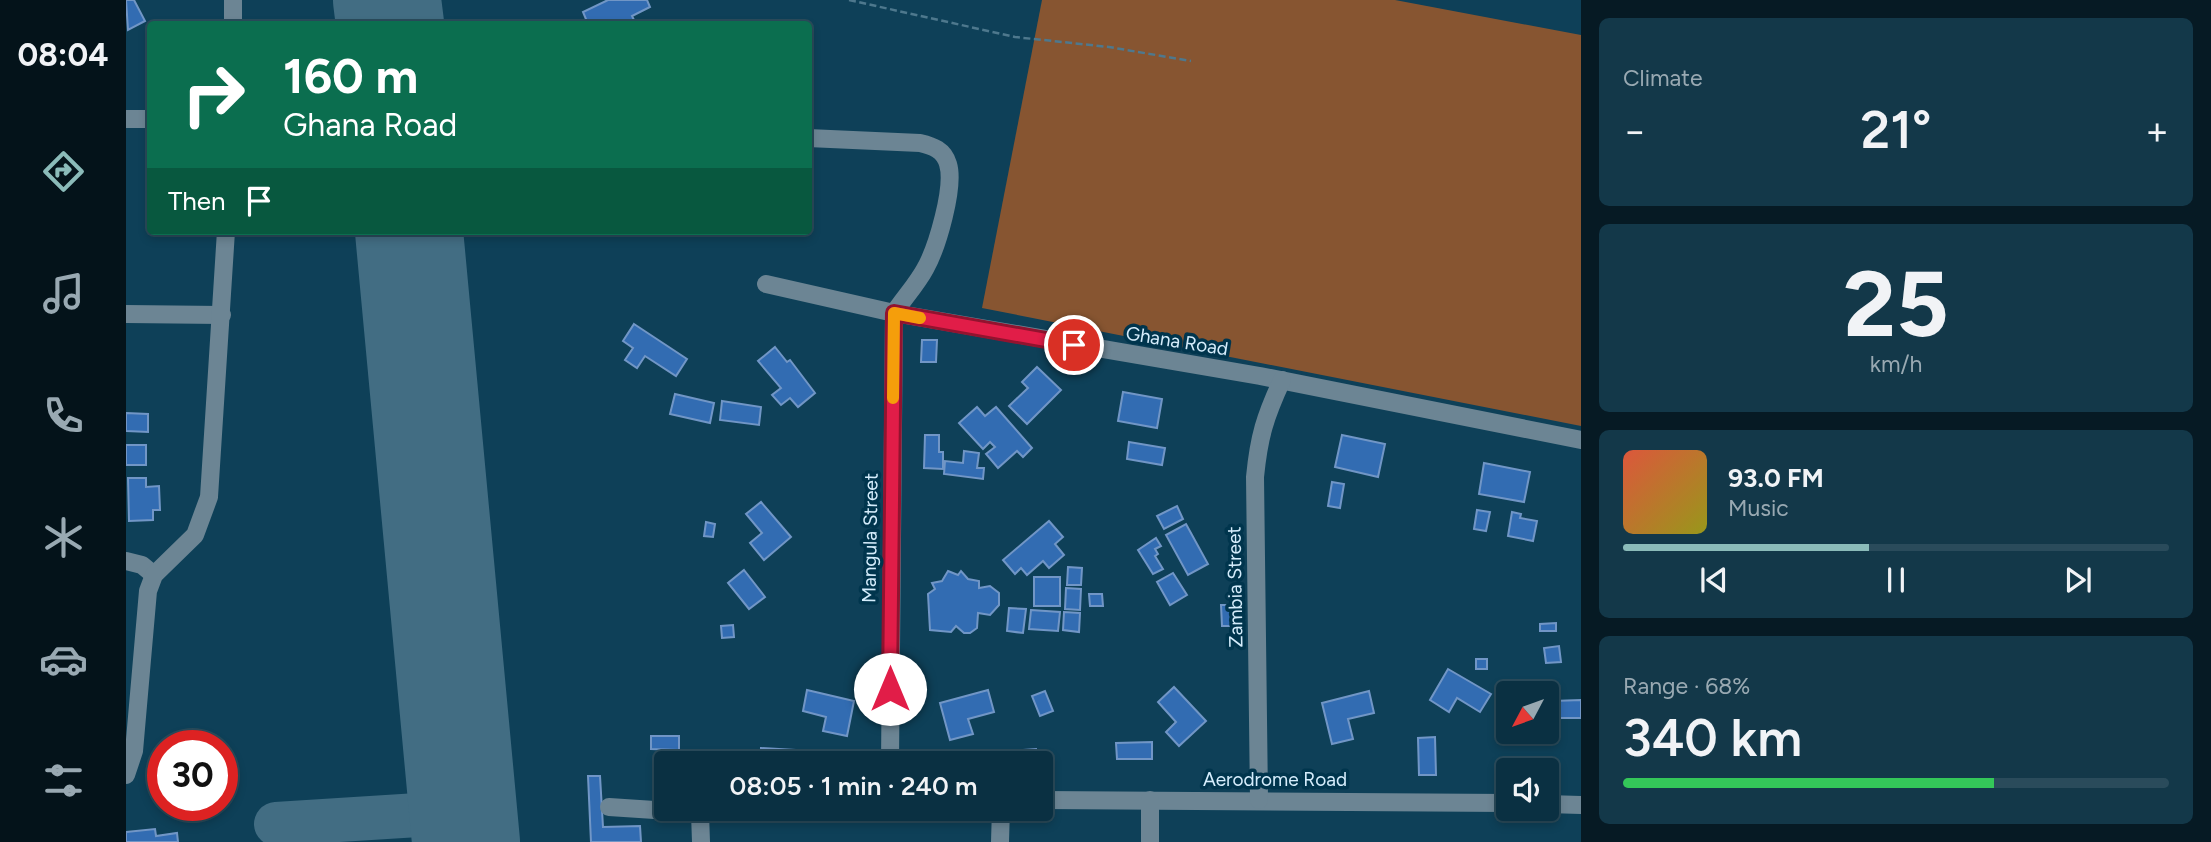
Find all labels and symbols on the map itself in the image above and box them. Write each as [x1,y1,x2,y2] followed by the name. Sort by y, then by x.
[1044,315,1104,375] pin
[1124,322,1230,360] street label: Ghana Road
[857,473,883,603] street label: Mangula Street
[1222,526,1248,648] street label: Zambia Street
[853,652,927,726] position arrow
[1496,681,1559,744] north arrow
[147,730,238,821] speed limit sign: 30
[1203,768,1347,791] street label: Aerodrome Road

